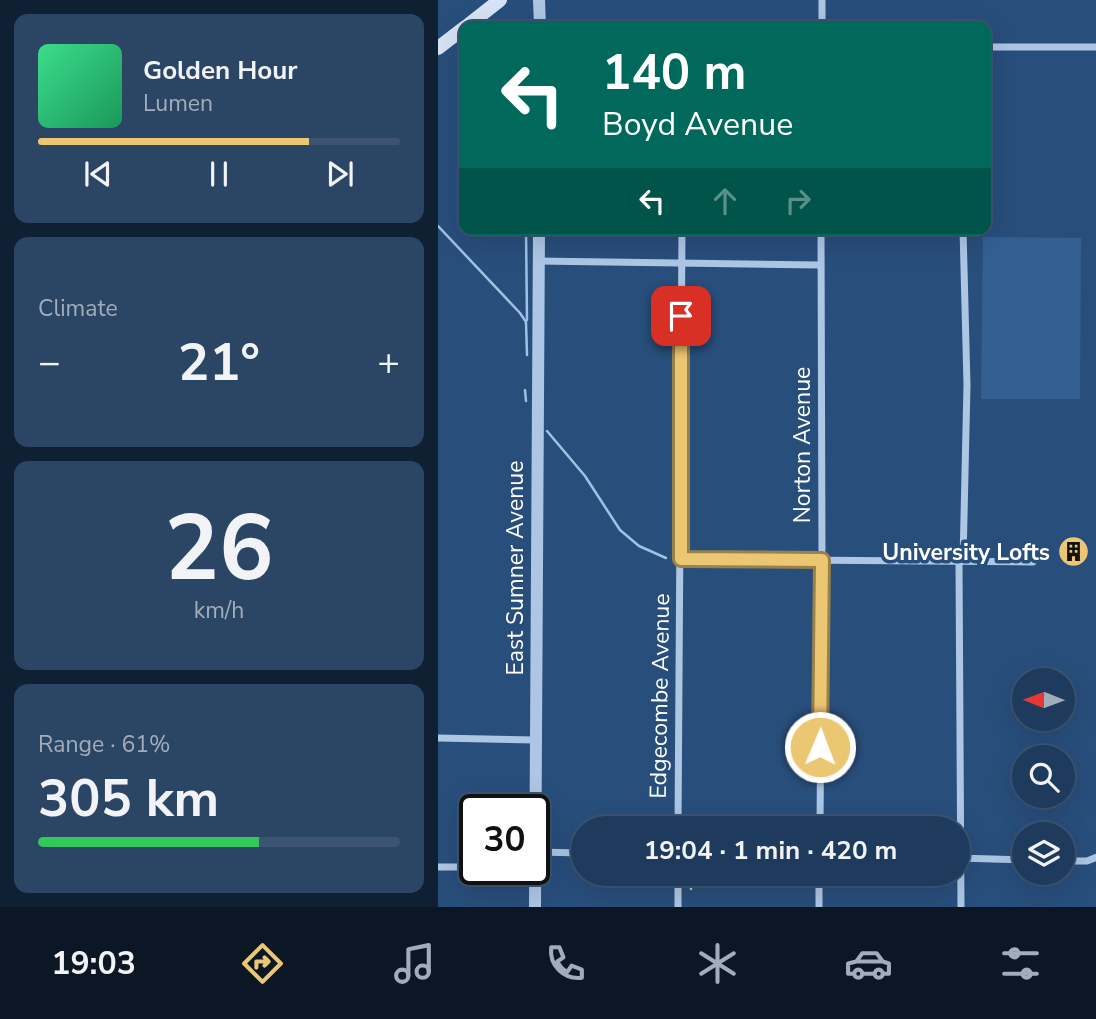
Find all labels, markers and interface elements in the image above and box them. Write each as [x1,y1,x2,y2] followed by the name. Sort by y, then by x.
[602,39,746,106] text: 140 m
[487,49,578,140] icon: left
[143,53,298,88] text: Golden Hour
[143,88,213,119] text: Lumen
[602,103,793,146] text: Boyd Avenue
[79,155,117,193] icon: previous
[200,155,238,193] icon: pause
[321,155,359,193] icon: next
[633,182,671,220] icon: left
[706,182,744,220] icon: ahead
[779,182,817,220] icon: right
[651,286,711,346] pin
[38,293,118,324] text: Climate
[662,297,700,335] icon: arrive
[178,327,260,398] text: 21°
[38,337,61,388] text: −
[377,337,400,388] text: +
[787,367,818,523] street label: Norton Avenue
[500,461,531,675] street label: East Sumner Avenue
[164,487,274,611] text: 26
[1056,535,1090,569] building icon: University Lofts
[882,537,1050,568] place label: University Lofts
[643,593,677,799] street label: Edgecombe Avenue
[194,595,244,626] text: km/h
[1012,668,1075,732] north arrow
[1012,668,1075,885] map controls
[783,710,857,784] position arrow
[38,729,170,760] text: Range · 61%
[1012,745,1075,808] button: search
[38,763,219,834] text: 305 km
[459,794,550,885] speed limit sign: 30
[1012,822,1075,885] button: layers
[644,833,897,868] text: 19:04 · 1 min · 420 m
[238,939,287,988] icon: directions
[390,939,439,988] icon: music
[541,939,590,988] icon: phone
[693,939,742,988] icon: climate
[844,939,893,988] icon: car
[996,939,1045,988] icon: filters
[51,942,136,985] text: 19:03

